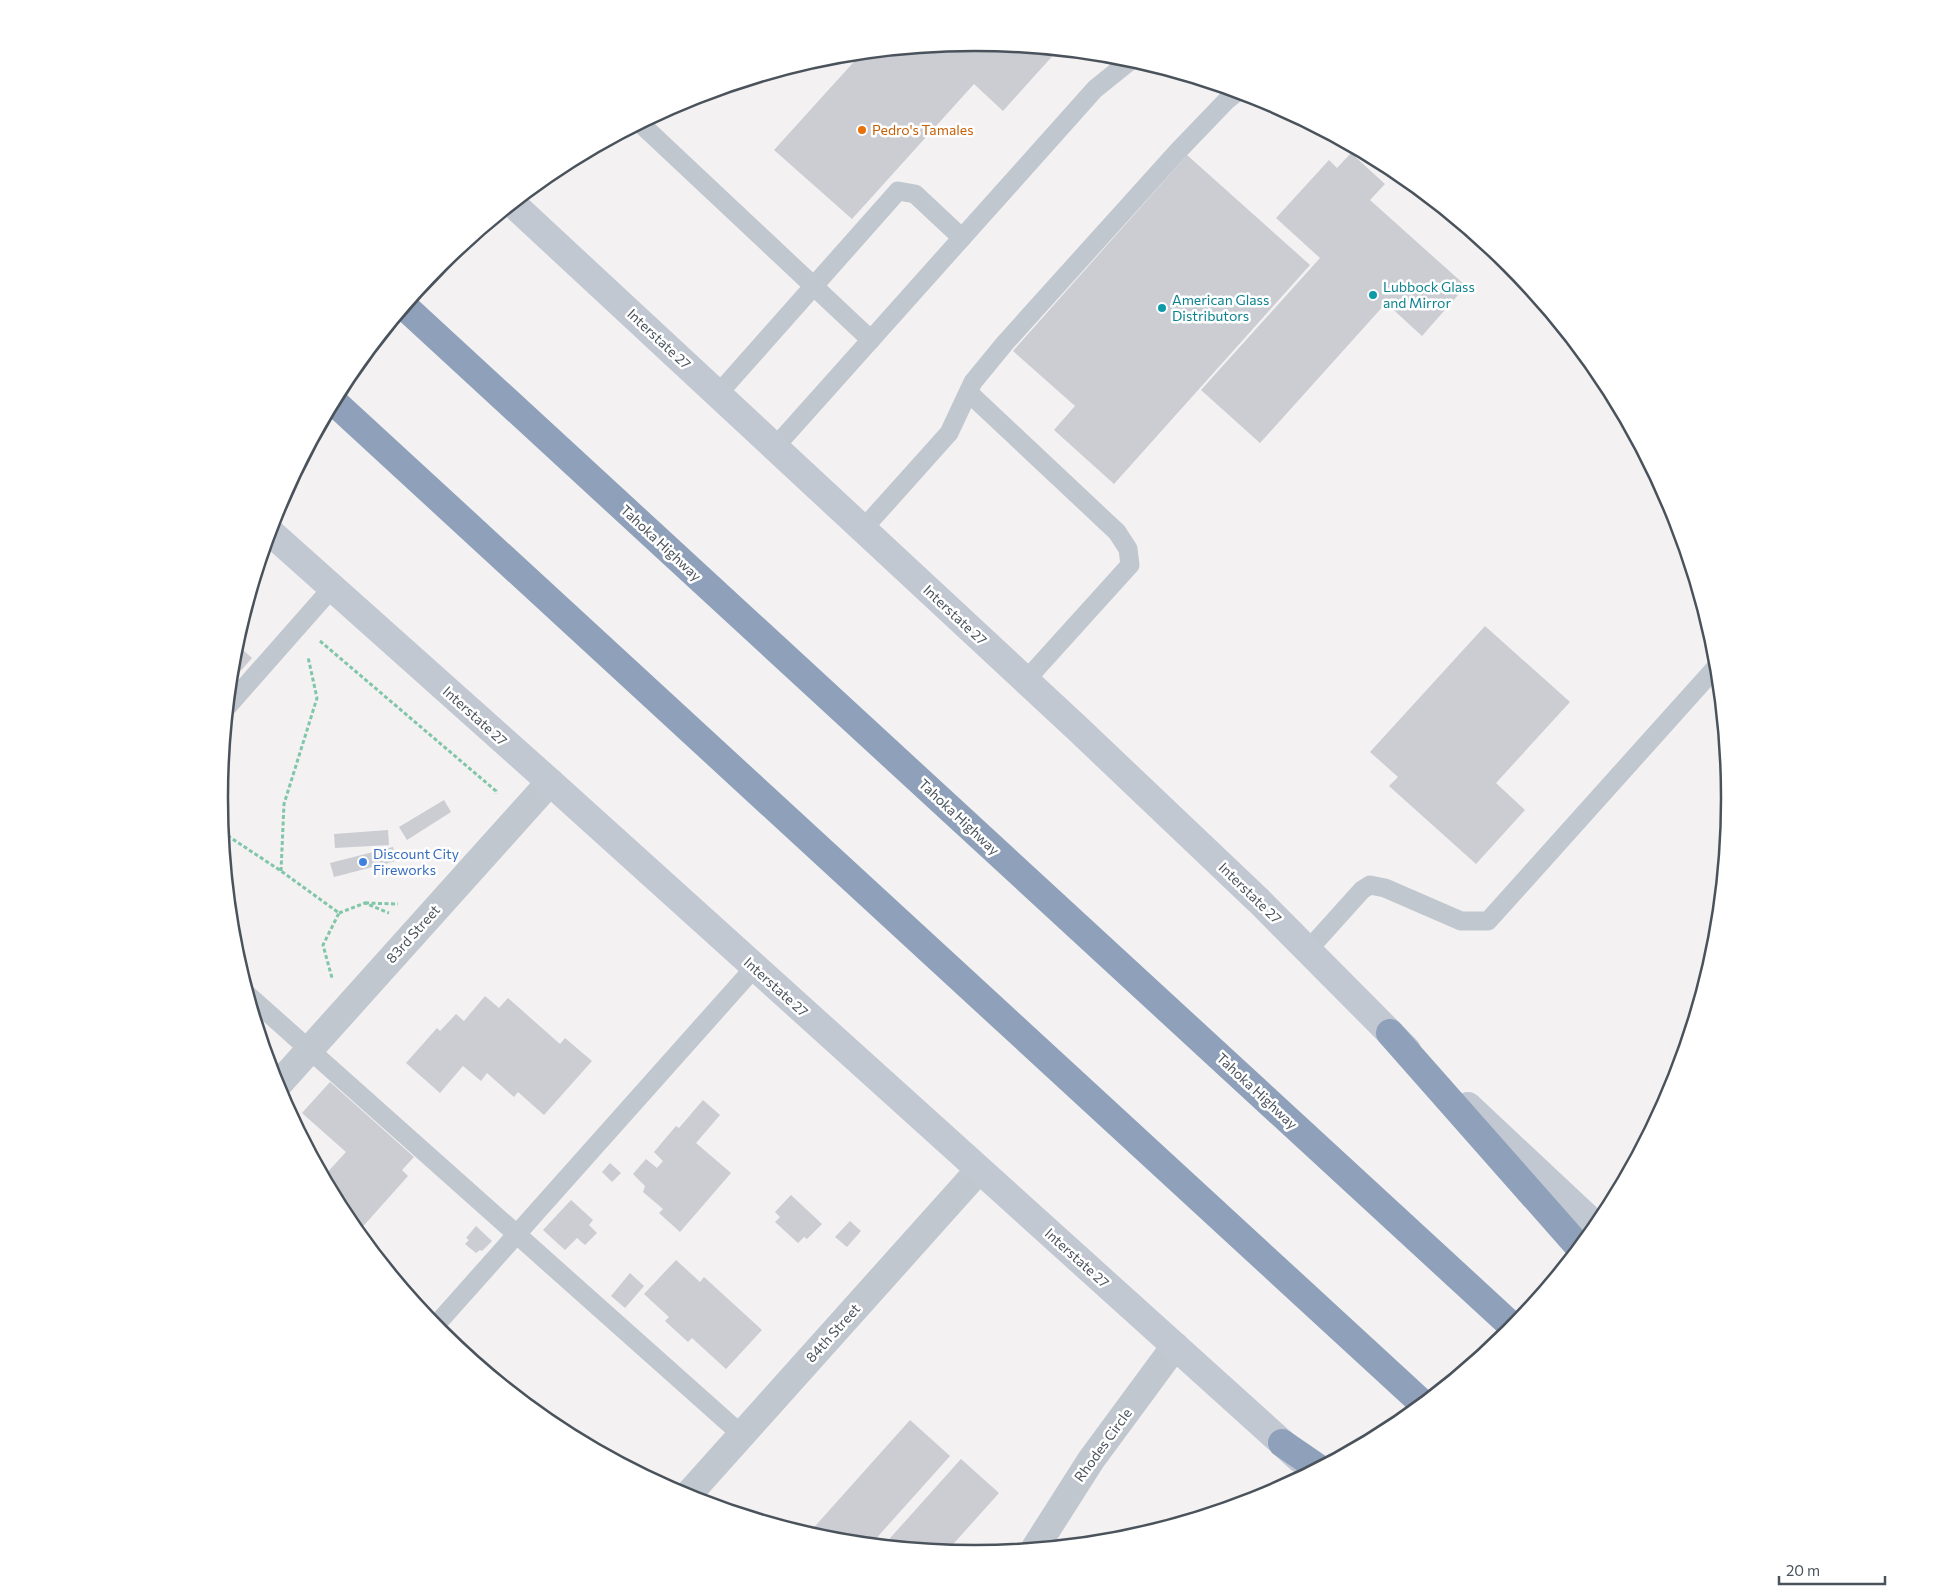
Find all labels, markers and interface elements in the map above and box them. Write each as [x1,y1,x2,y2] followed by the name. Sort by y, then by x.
[872,121,974,138] place label: Pedro's Tamales
[856,124,868,136] marker: Pedro's Tamales
[1383,278,1475,311] place label: Lubbock Glass and Mirror
[1367,289,1379,301] marker: Lubbock Glass and Mirror
[1172,291,1269,324] place label: American Glass Distributors
[1156,302,1168,314] marker: American Glass Distributors
[624,305,695,372] street label: Interstate 27
[617,501,705,584] street label: Tahoka Highway
[920,581,991,648] street label: Interstate 27
[440,682,511,749] street label: Interstate 27
[915,775,1003,858] street label: Tahoka Highway
[373,845,459,878] place label: Discount City Fireworks
[357,856,369,868] marker: Discount City Fireworks
[1215,859,1285,927] street label: Interstate 27
[382,901,443,966] street label: 83rd Street
[741,953,812,1020] street label: Interstate 27
[1213,1049,1301,1132] street label: Tahoka Highway
[1042,1224,1113,1291] street label: Interstate 27
[802,1300,864,1365] street label: 84th Street
[1070,1405,1135,1485] street label: Rhodes Circle
[1779,1554,1885,1586] scale bar
[1786,1561,1820,1579] text: 20 m

